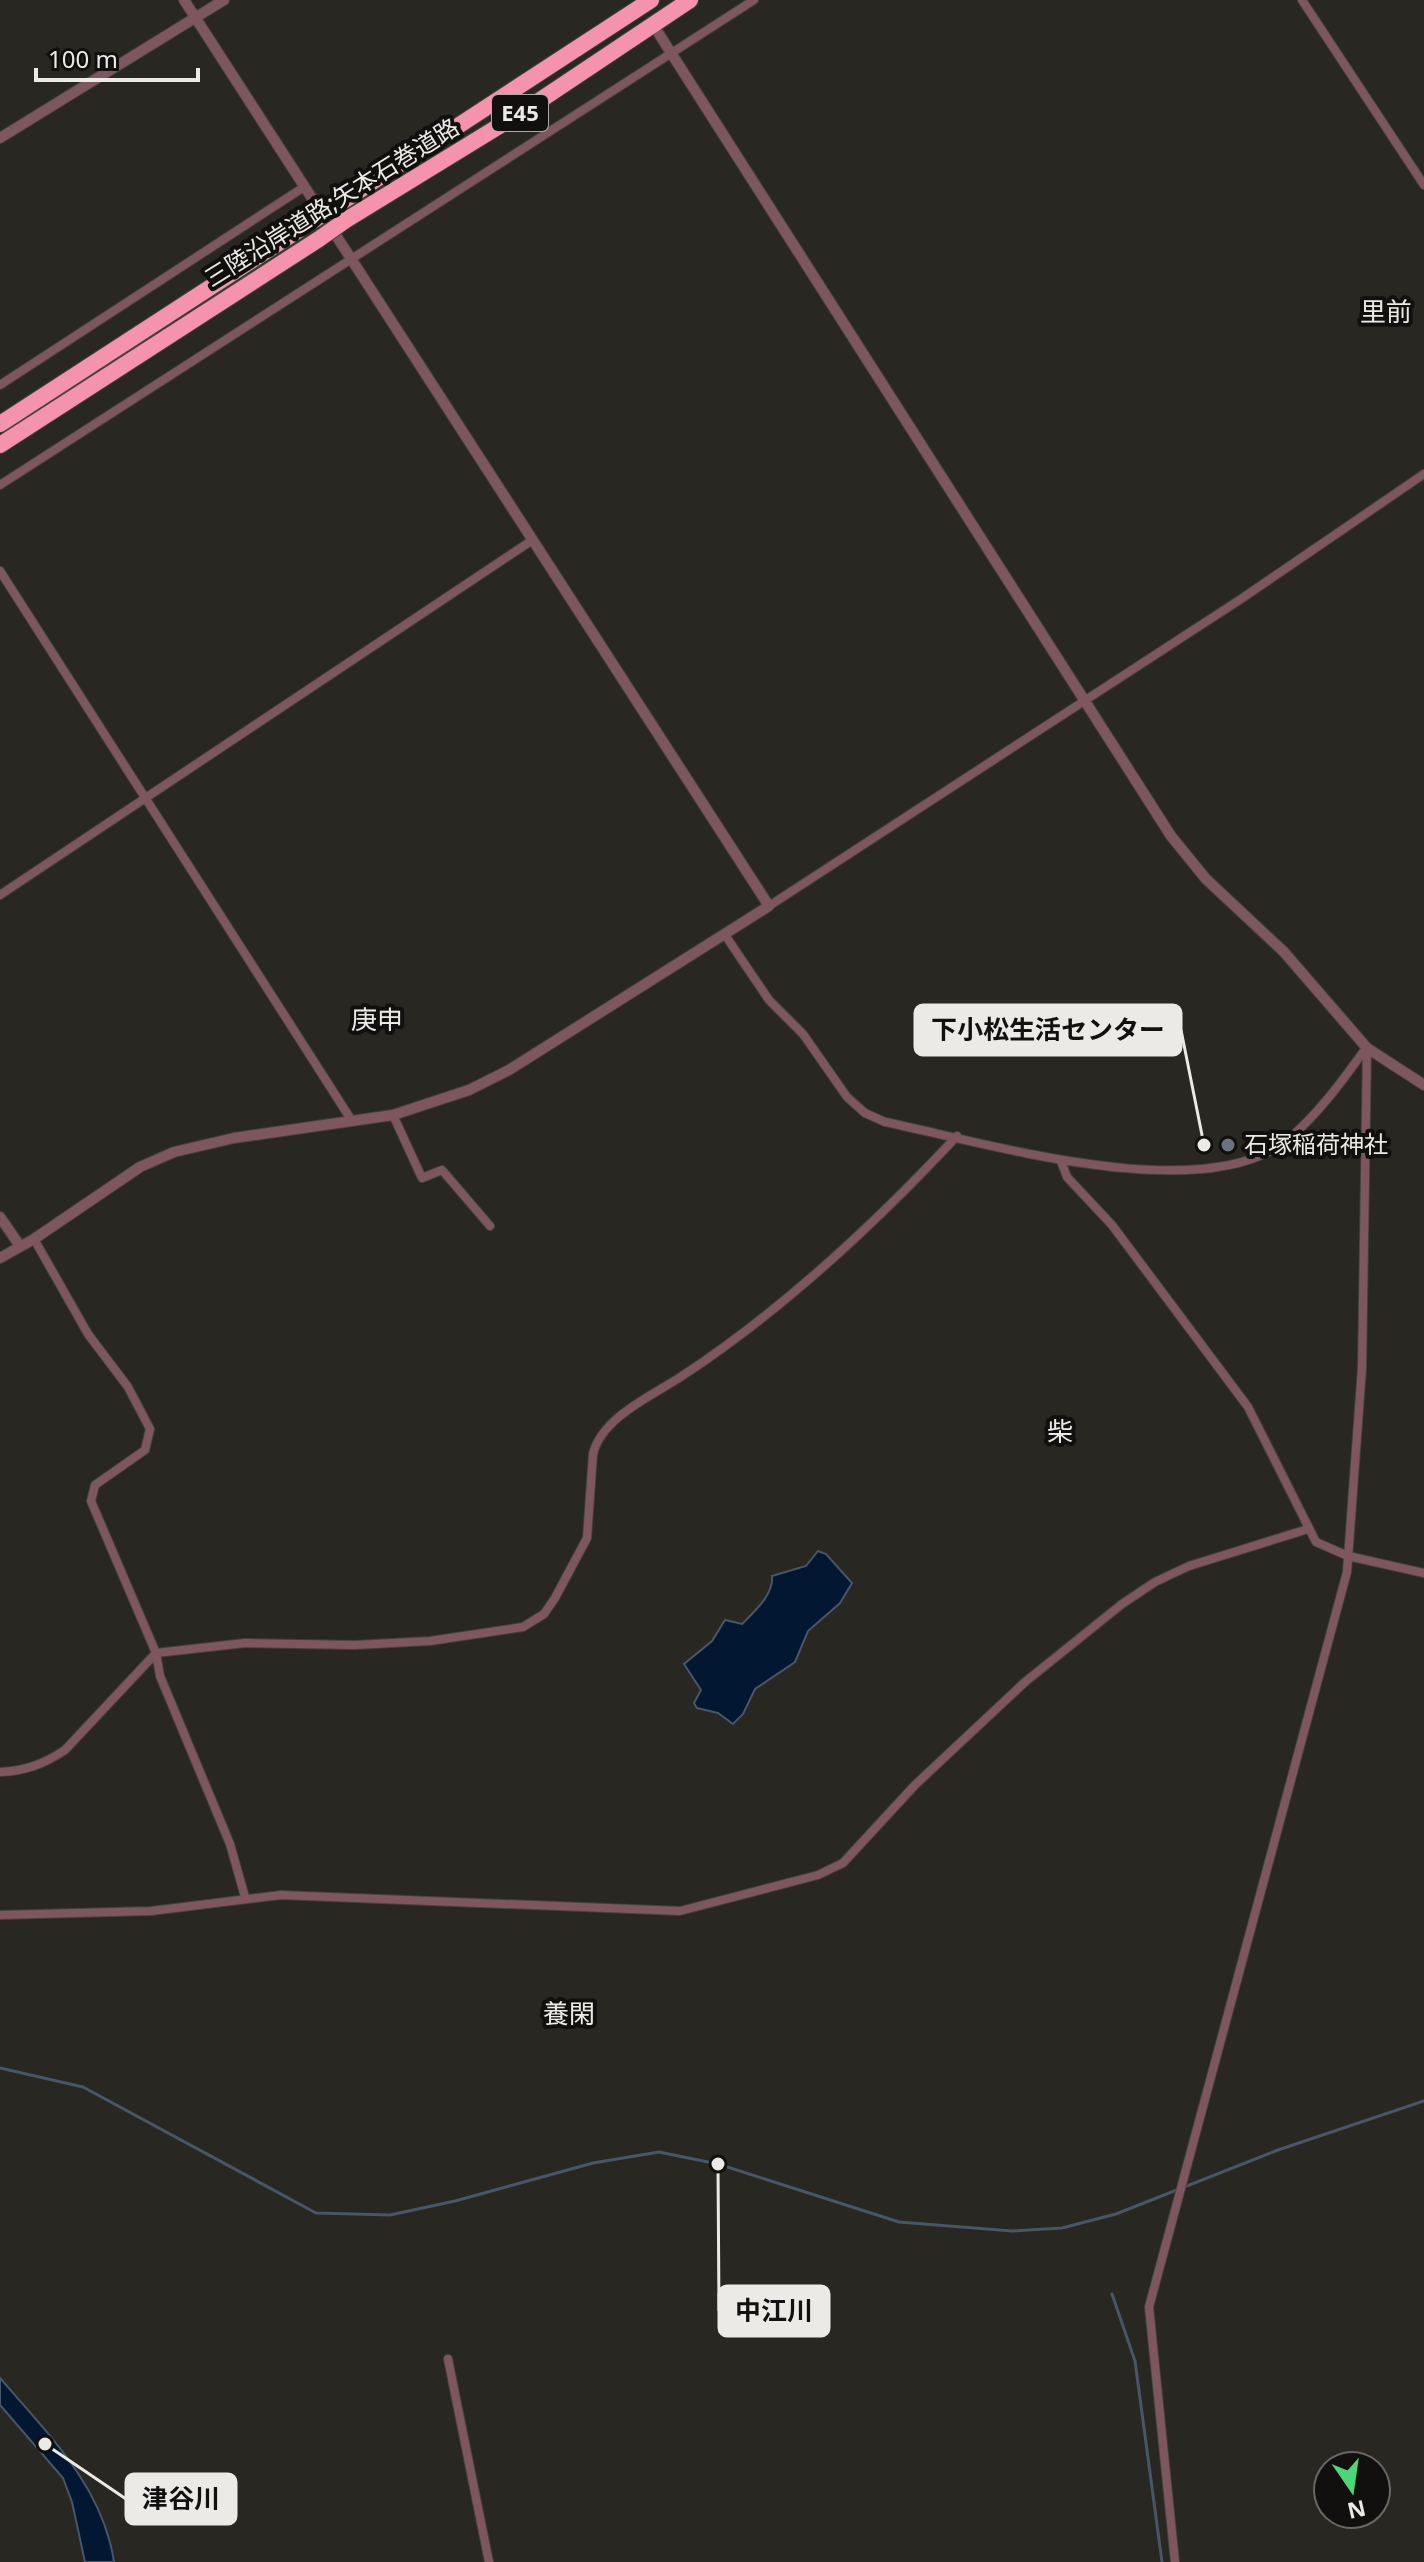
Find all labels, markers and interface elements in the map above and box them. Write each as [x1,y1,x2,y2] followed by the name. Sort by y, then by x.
[36,32,198,82] scale bar
[48,42,118,75] text: 100 m
[492,95,548,131] road number: E45
[198,110,465,294] street label: 三陸沿岸道路;矢本石巻道路
[1360,293,1412,329] district label: 里前
[351,1001,403,1037] district label: 庚申
[915,1005,1181,1055] callout: 下小松生活センター
[931,1011,1165,1047] text: 下小松生活センター
[1244,1127,1388,1160] place label: 石塚稲荷神社
[1219,1136,1237,1154] marker: 石塚稲荷神社
[1047,1413,1073,1449] district label: 柴
[543,1995,595,2031] district label: 養閑
[719,2286,829,2336] callout: 中江川
[735,2292,813,2328] text: 中江川
[1312,2450,1392,2530] north arrow
[126,2474,236,2524] callout: 津谷川
[142,2480,220,2516] text: 津谷川
[1345,2494,1369,2527] text: N

